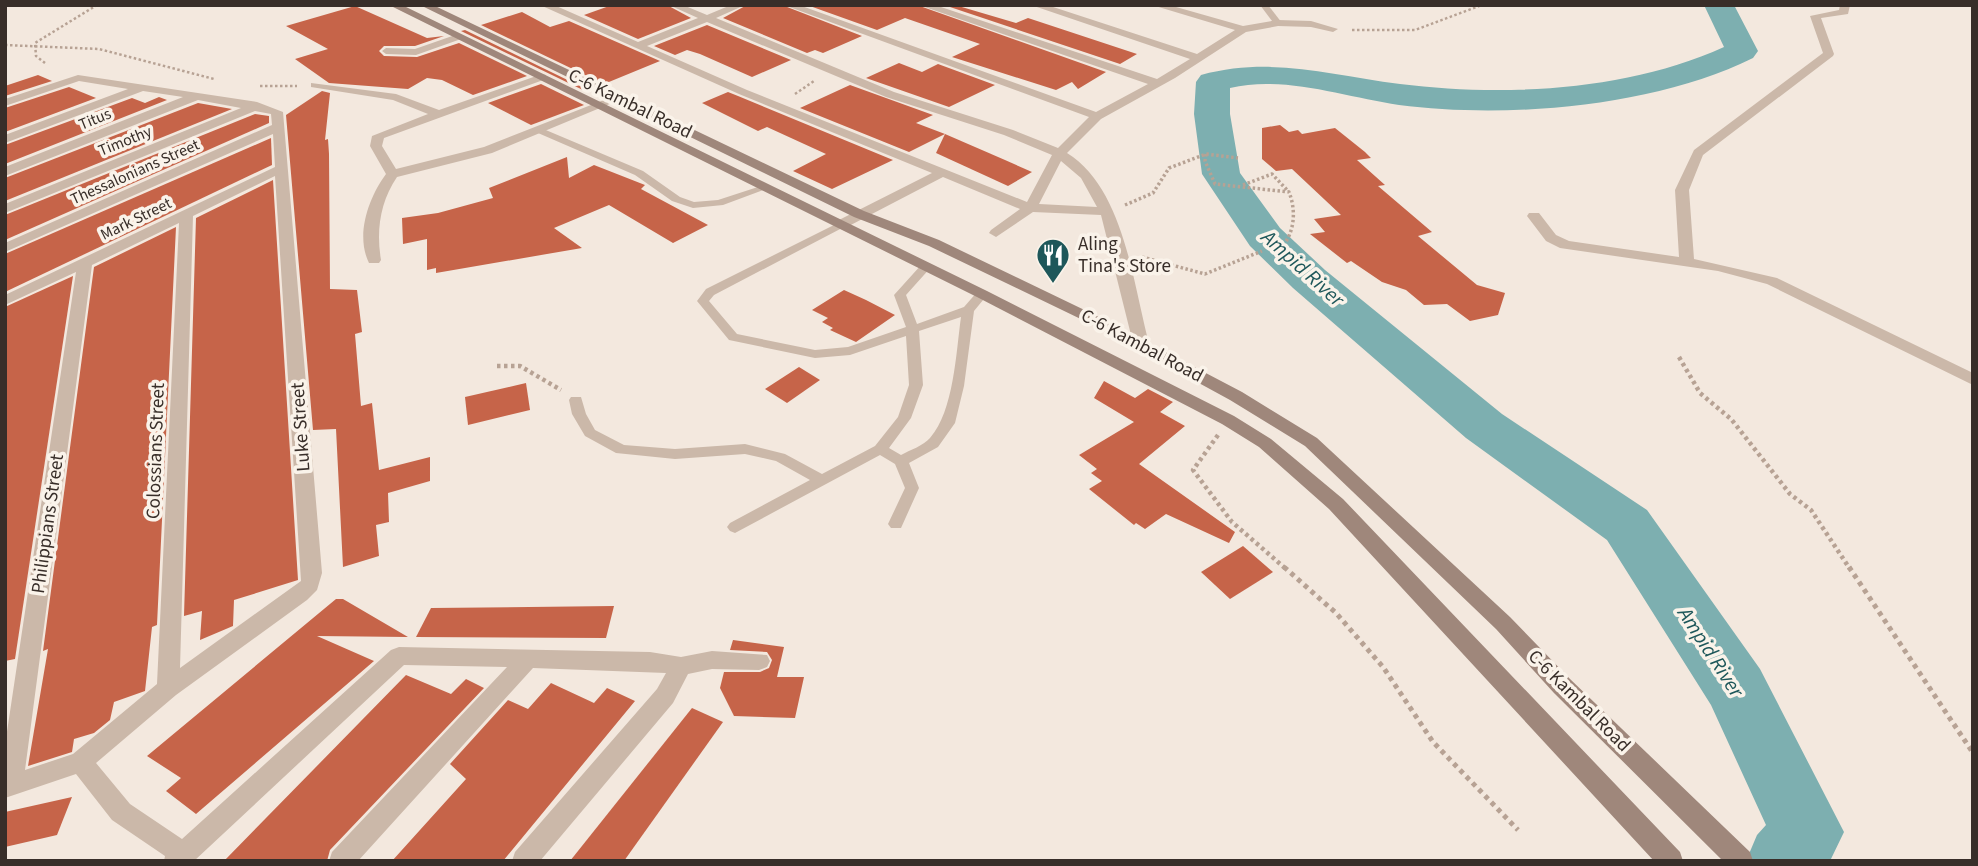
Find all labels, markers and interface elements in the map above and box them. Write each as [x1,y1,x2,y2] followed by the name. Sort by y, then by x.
[563,62,697,146] street label: C-6 Kambal Road
[75,102,115,135] street label: Titus
[95,120,155,162] street label: Timothy
[67,133,203,210] street label: Thessalonians Street
[97,192,176,246] street label: Mark Street
[1253,221,1352,314] water label: Ampid River
[1078,231,1171,280] place label: Aling Tina's Store
[1034,236,1072,285] restaurant icon: Aling Tina's Store
[1076,302,1208,390] street label: C-6 Kambal Road
[284,381,318,472] street label: Luke Street
[140,382,172,520] street label: Colossians Street
[25,452,71,595] street label: Philippians Street
[1669,599,1752,704] water label: Ampid River
[1522,644,1636,758] street label: C-6 Kambal Road

